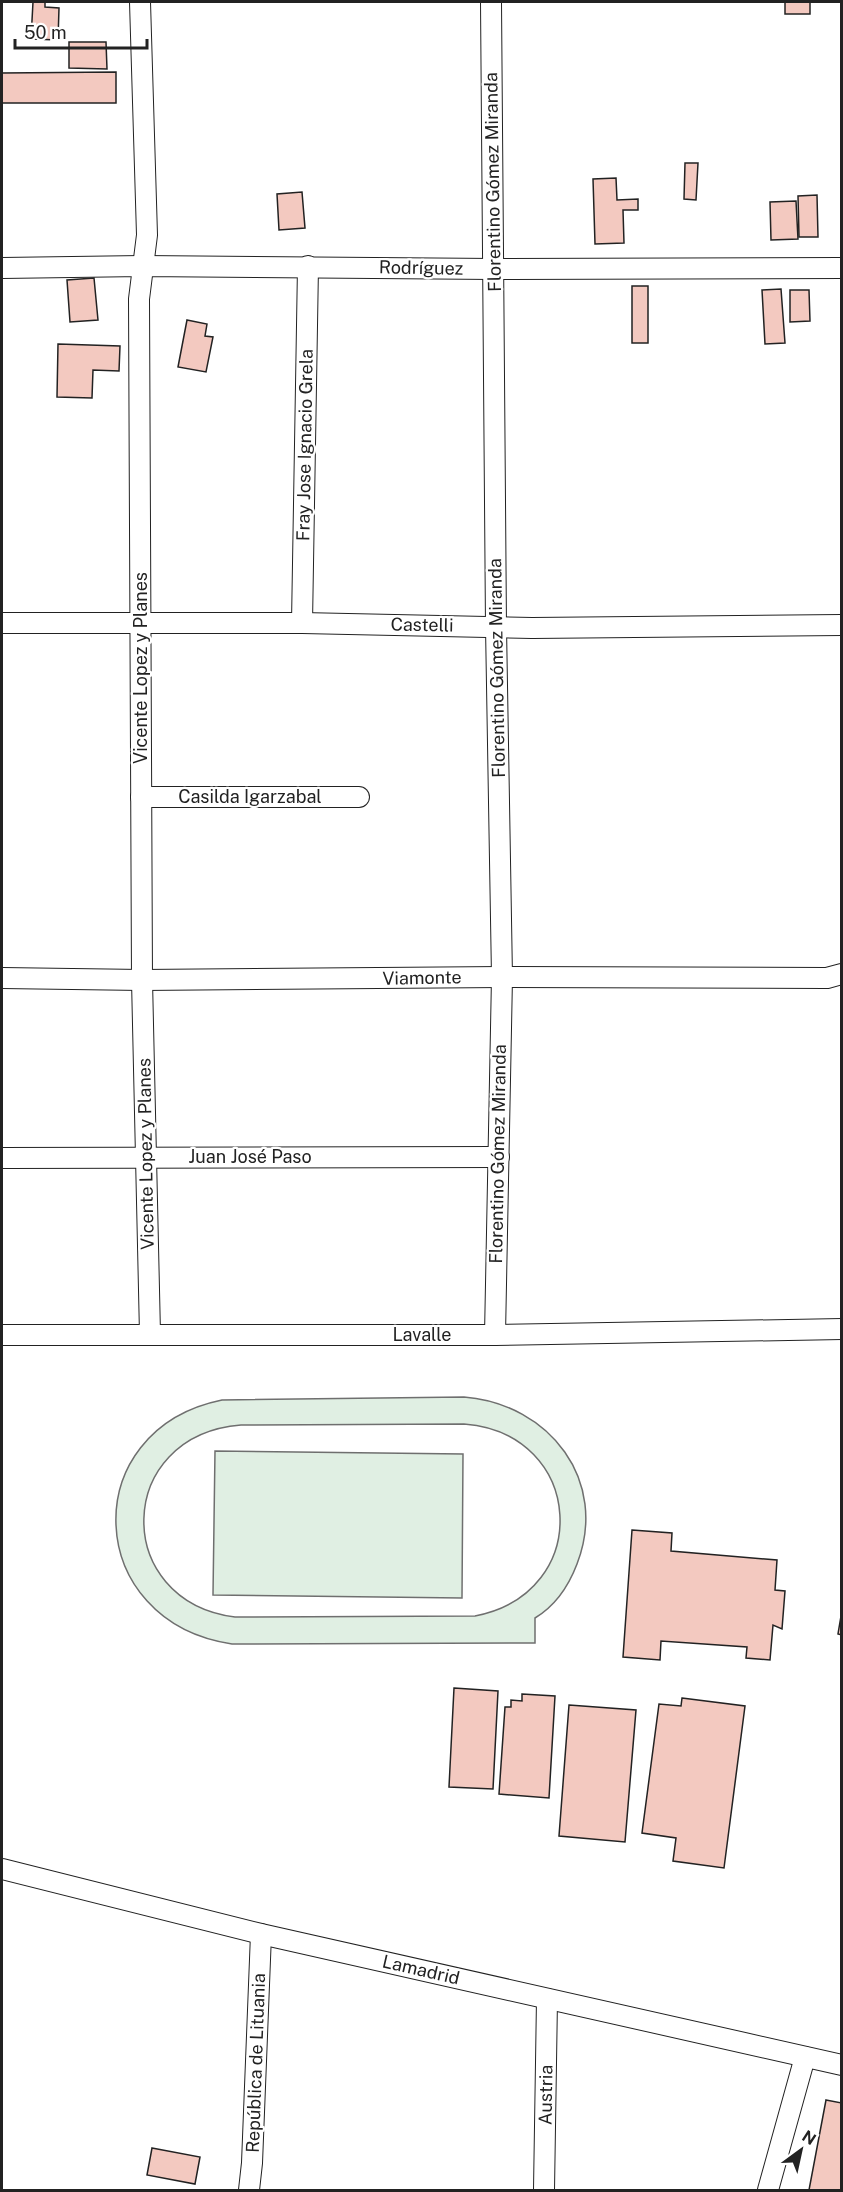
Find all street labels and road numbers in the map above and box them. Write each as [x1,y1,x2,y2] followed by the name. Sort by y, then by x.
[480,72,505,292] street label: Florentino Gómez Miranda
[379,256,463,279] street label: Rodríguez
[292,349,317,541] street label: Fray Jose Ignacio Grela
[484,558,509,778] street label: Florentino Gómez Miranda
[130,572,151,764] street label: Vicente Lopez y Planes
[390,613,454,636] street label: Castelli
[178,786,322,807] street label: Casilda Igarzabal
[382,966,462,989] street label: Viamonte
[485,1044,510,1264] street label: Florentino Gómez Miranda
[133,1058,158,1250] street label: Vicente Lopez y Planes
[188,1146,312,1167] street label: Juan José Paso
[393,1324,451,1345] street label: Lavalle
[380,1950,462,1989] street label: Lamadrid
[242,1973,269,2153] street label: República de Lituania
[534,2065,557,2125] street label: Austria

